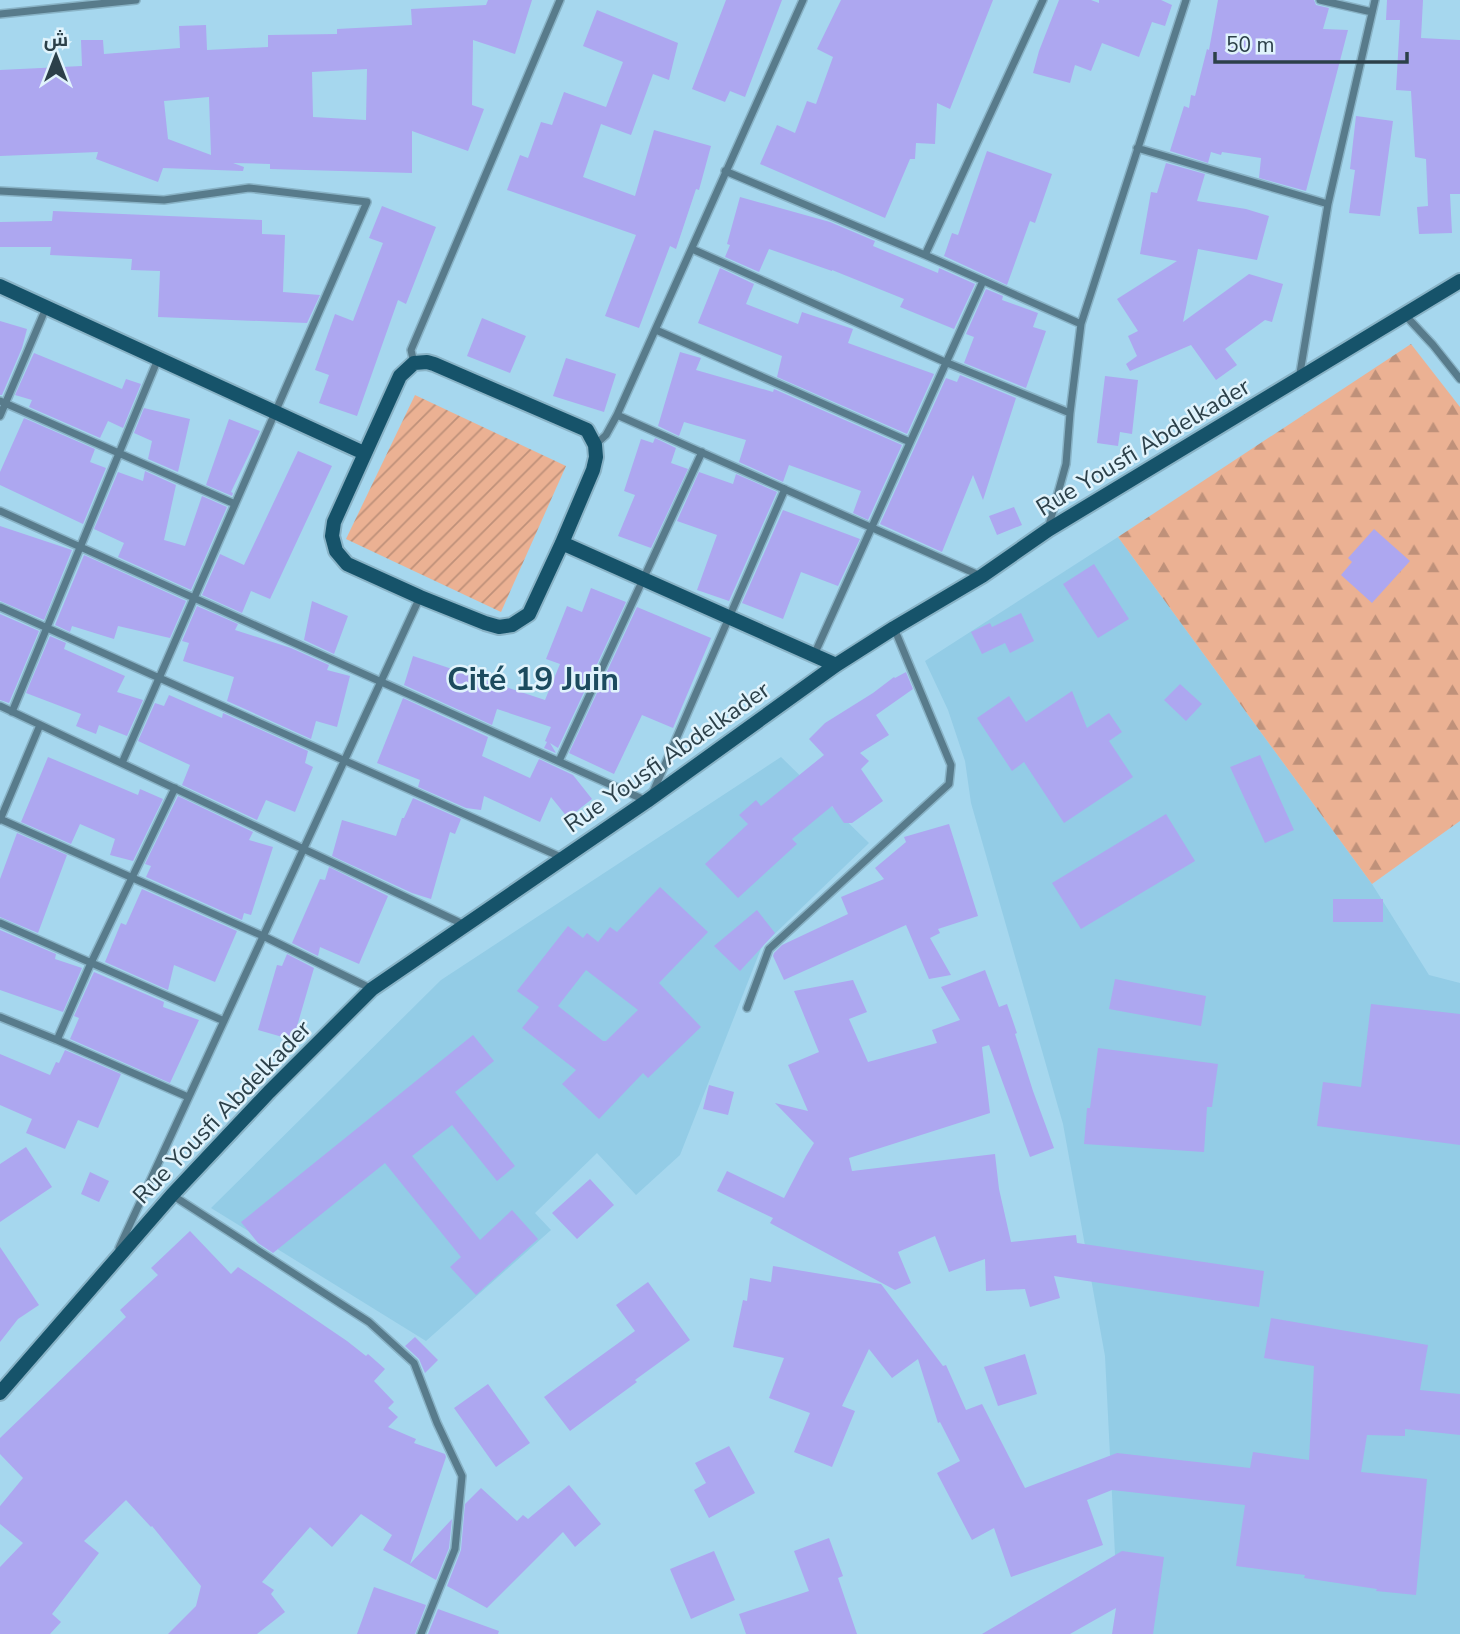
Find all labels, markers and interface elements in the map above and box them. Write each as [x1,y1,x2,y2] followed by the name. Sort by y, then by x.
[21,21,91,91] north arrow
[1215,21,1408,65] scale bar
[44,27,68,53] text: ش
[1226,31,1275,59] text: 50 m
[1030,370,1256,524] street label: Rue Yousfi Abdelkader
[447,658,619,701] district label: Cité 19 Juin
[558,674,776,840] street label: Rue Yousfi Abdelkader
[126,1013,319,1211] street label: Rue Yousfi Abdelkader

